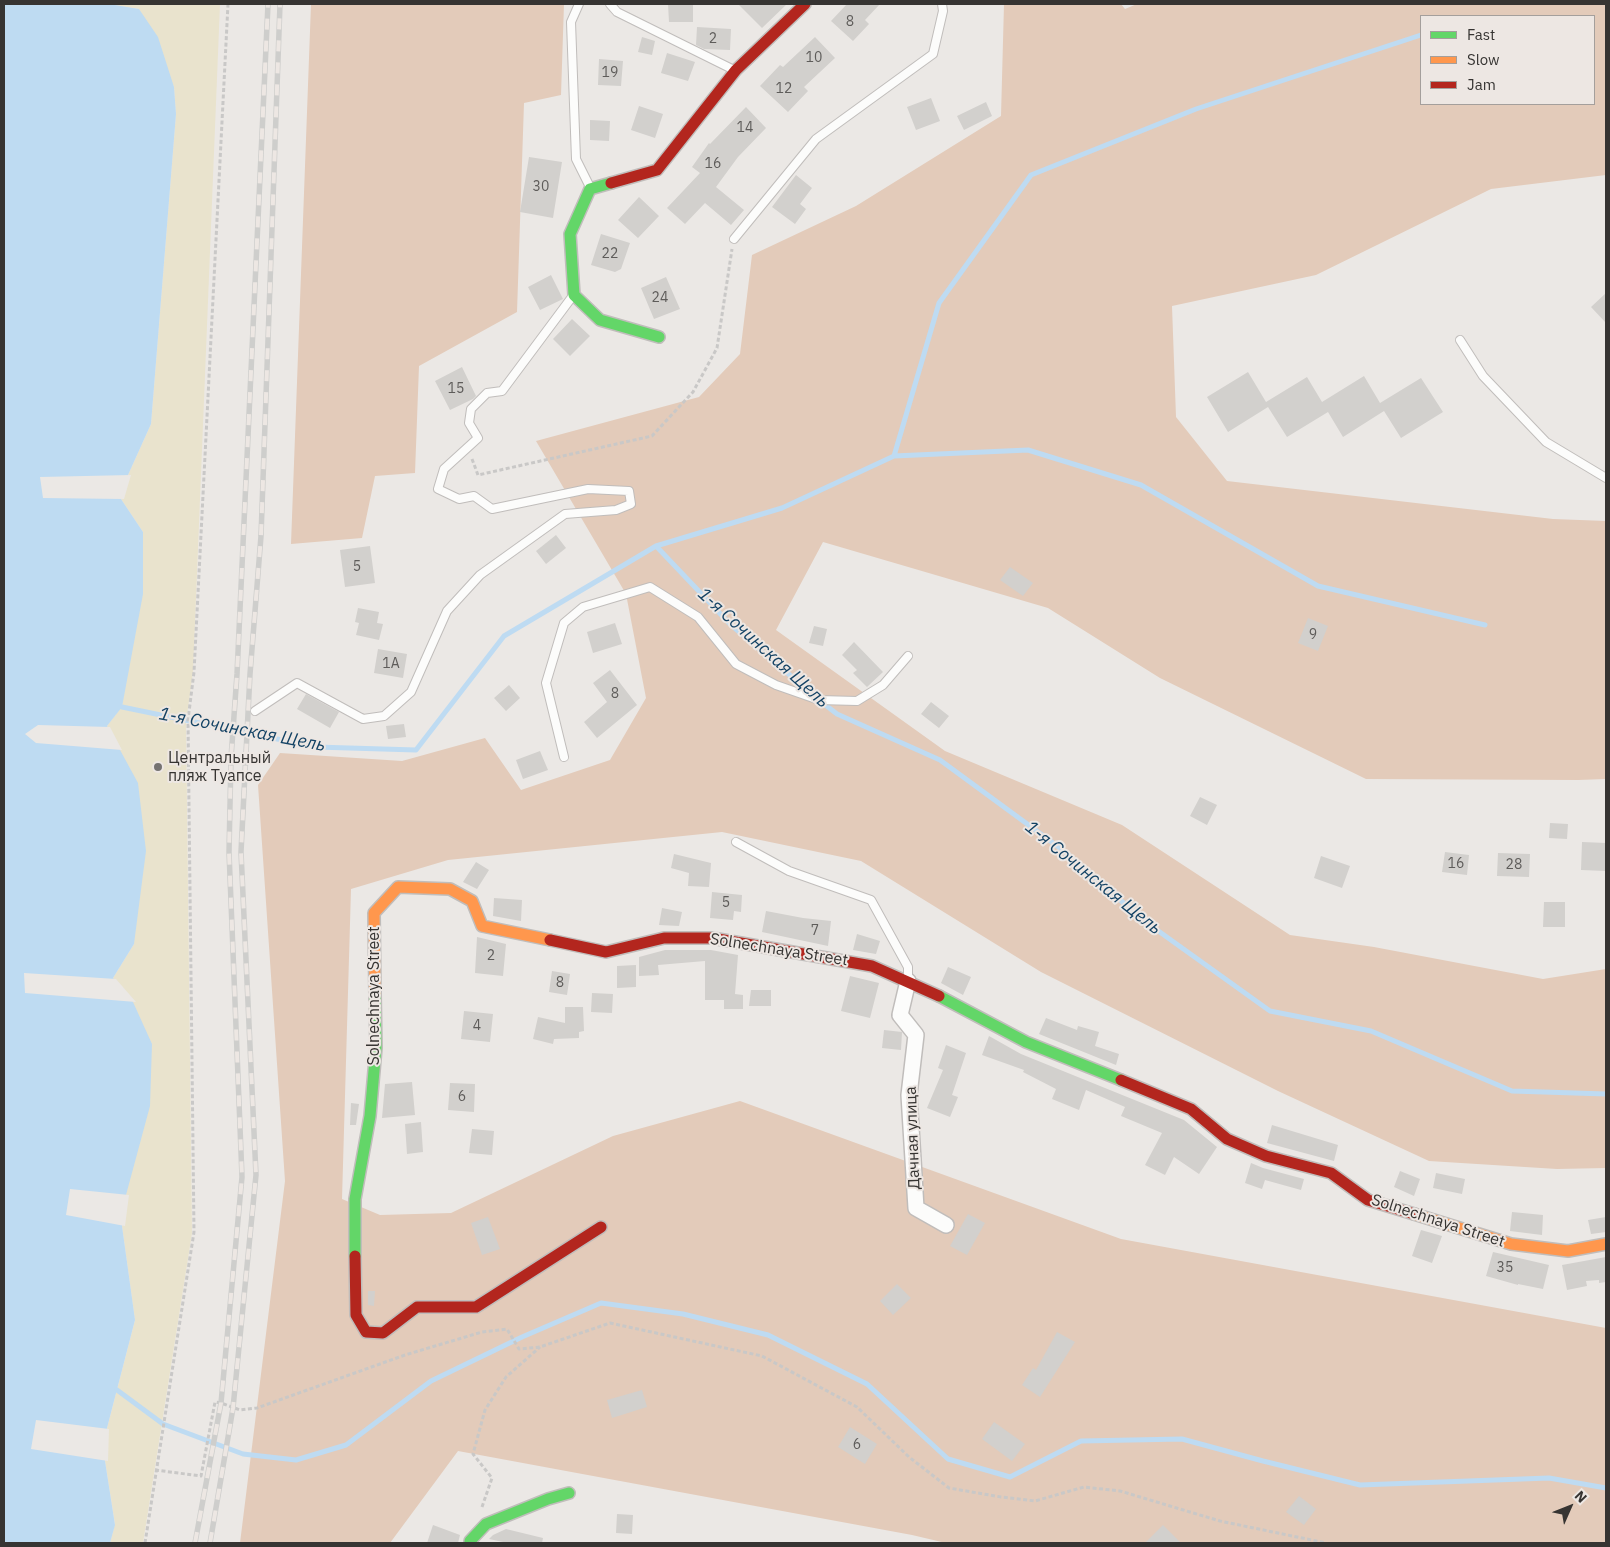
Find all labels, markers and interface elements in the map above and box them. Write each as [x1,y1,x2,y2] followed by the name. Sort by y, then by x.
[846,14,854,30] house number: 8
[1420,15,1595,105] legend
[1467,25,1495,44] text: Fast
[709,31,717,47] house number: 2
[806,50,822,66] house number: 10
[1467,50,1500,69] text: Slow
[602,65,618,81] house number: 19
[1467,75,1496,94] text: Jam
[776,81,792,97] house number: 12
[737,120,753,136] house number: 14
[705,156,721,172] house number: 16
[533,179,549,195] house number: 30
[602,246,618,262] house number: 22
[652,290,668,306] house number: 24
[448,381,464,397] house number: 15
[353,559,361,575] house number: 5
[693,583,833,713] water label: 1-я Сочинская Щель
[1309,627,1317,643] house number: 9
[382,656,400,672] house number: 1А
[611,686,619,702] house number: 8
[157,703,327,757] water label: 1-я Сочинская Щель
[168,748,271,786] place label: Центральный пляж Туапсе
[152,761,164,773] marker: Центральный пляж Туапсе
[1021,816,1165,940] water label: 1-я Сочинская Щель
[1448,856,1464,872] house number: 16
[1506,857,1522,873] house number: 28
[722,895,730,911] house number: 5
[811,923,819,939] house number: 7
[364,926,384,1066] street label: Solnechnaya Street
[709,930,849,970] street label: Solnechnaya Street
[487,948,495,964] house number: 2
[556,975,564,991] house number: 8
[473,1018,481,1034] house number: 4
[902,1086,924,1190] street label: Дачная улица
[458,1089,466,1105] house number: 6
[1369,1190,1507,1252] street label: Solnechnaya Street
[1497,1260,1513,1276] house number: 35
[853,1437,861,1453] house number: 6
[1545,1482,1595,1532] north arrow
[1571,1487,1591,1506] text: N

